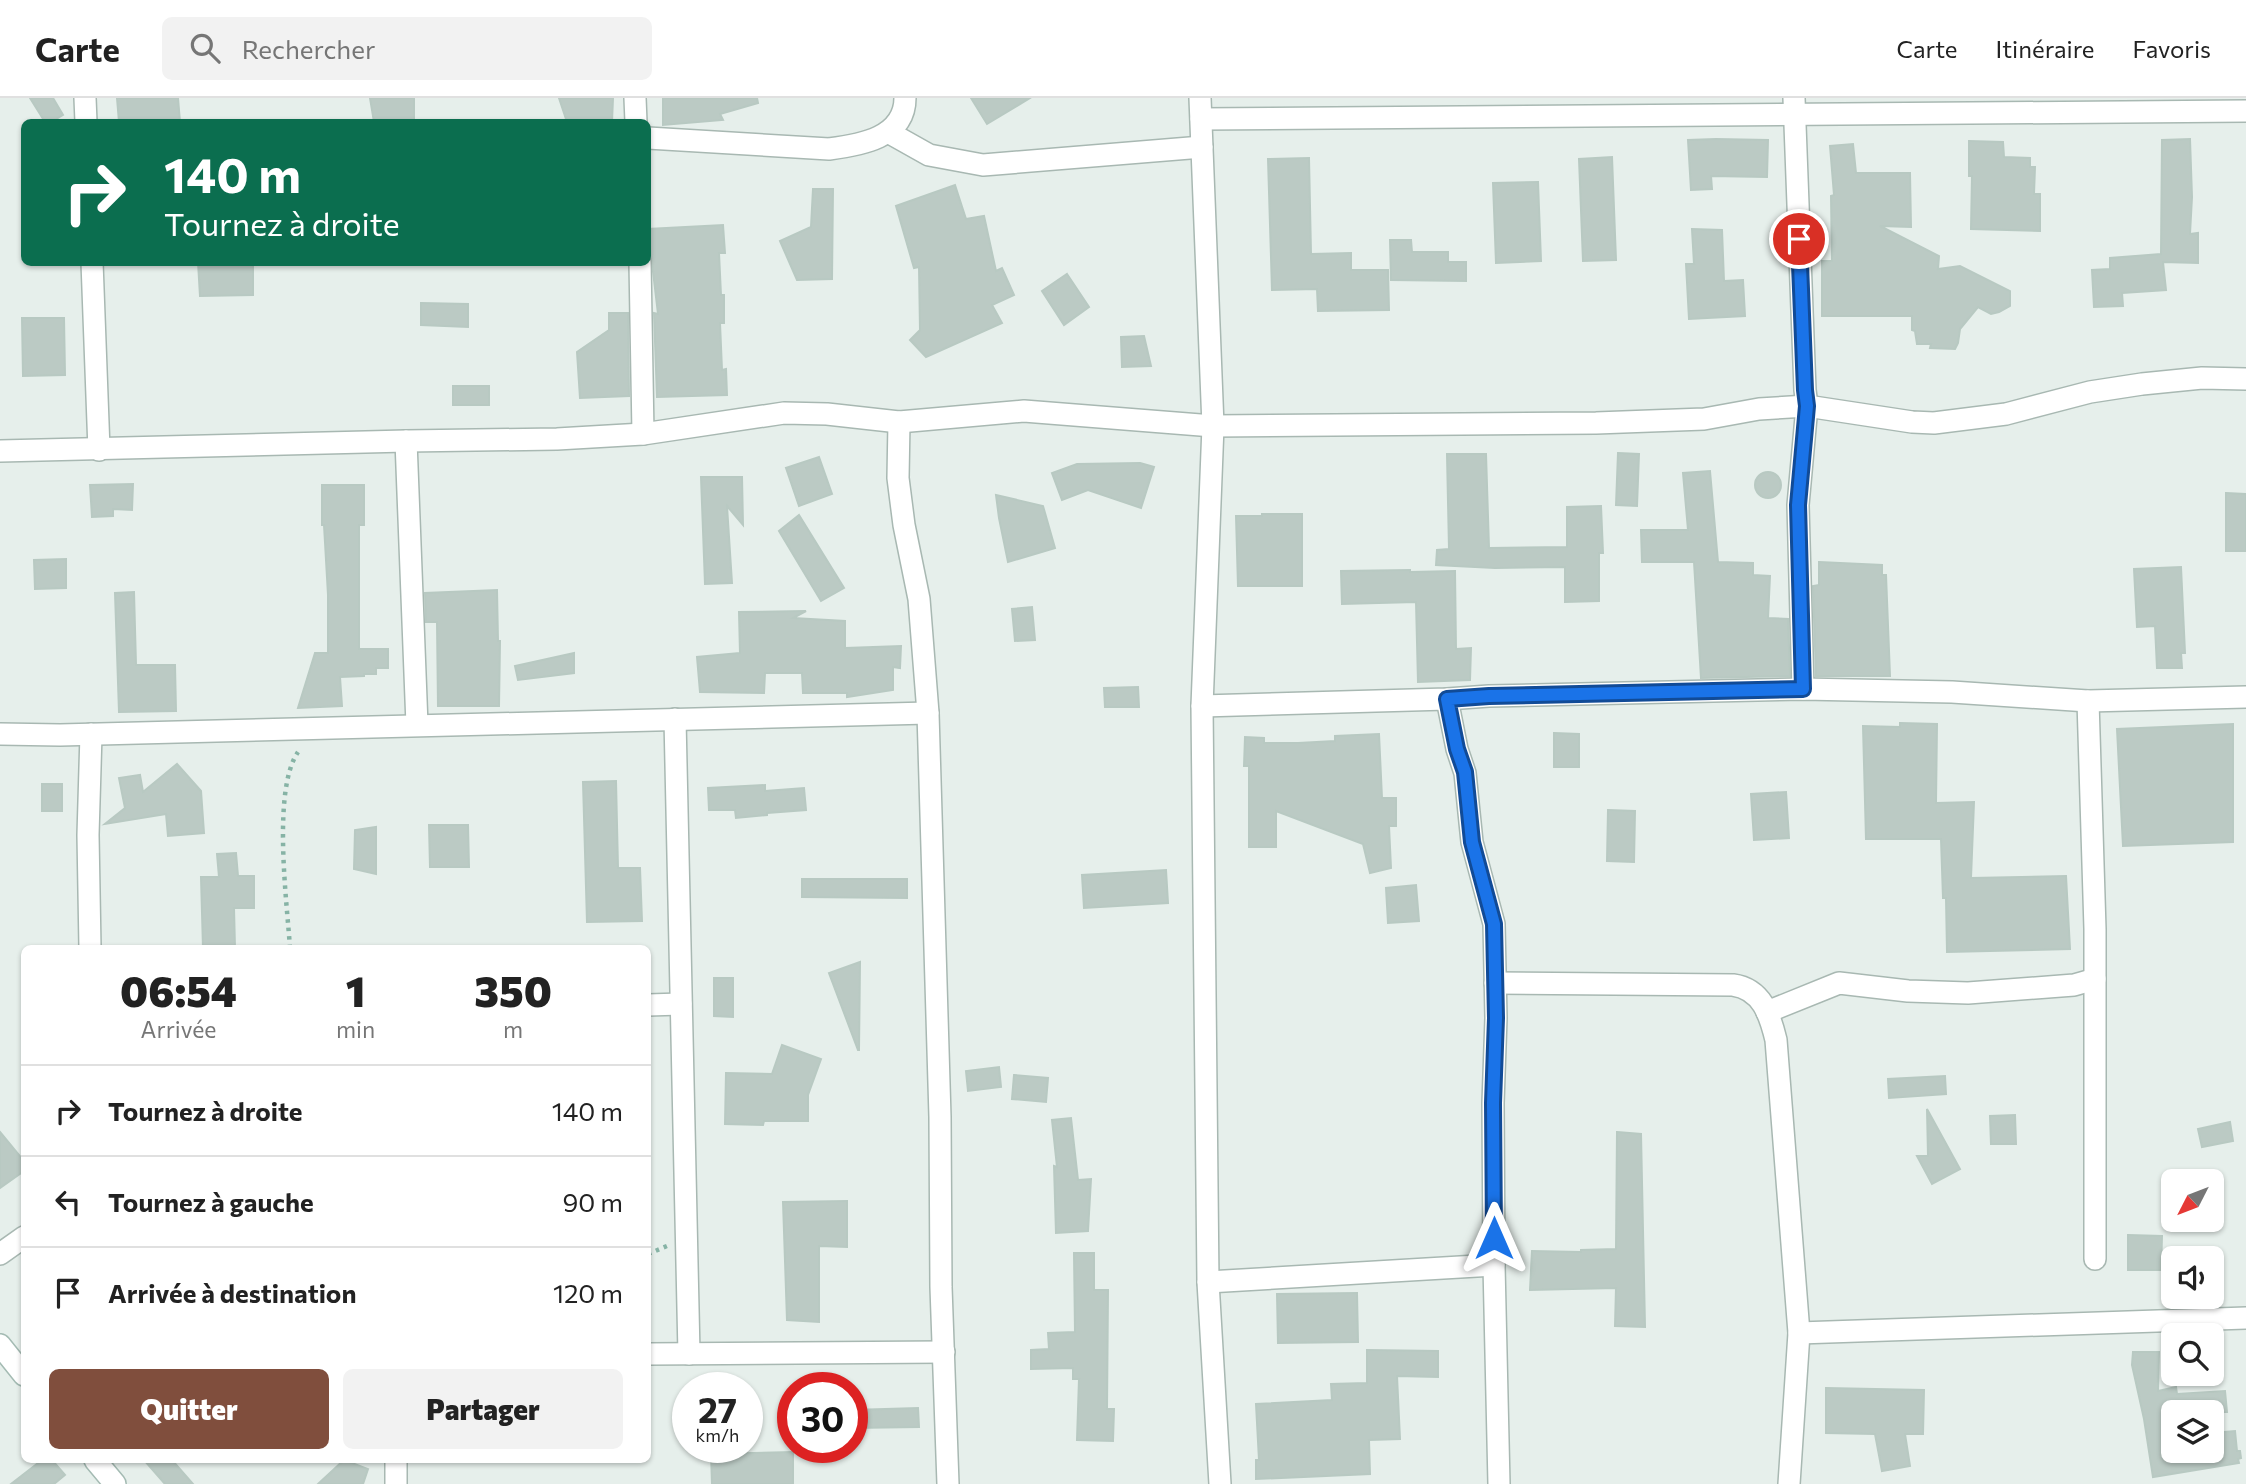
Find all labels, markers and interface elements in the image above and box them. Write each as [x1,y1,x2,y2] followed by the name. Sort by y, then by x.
[162,17,652,80] search box
[35,28,120,69] text: Carte
[186,29,224,67] icon: search
[242,33,375,64] text: Rechercher
[1897,34,1958,63] text: Carte
[1996,34,2095,63] text: Itinéraire
[2133,34,2211,63] text: Favoris
[164,143,301,203] text: 140 m
[49,147,140,238] icon: right
[164,203,400,243] text: Tournez à droite
[1769,209,1829,269] pin
[1780,220,1818,258] icon: arrive
[120,964,237,1016] text: 06:54
[346,964,365,1016] text: 1
[474,964,552,1016] text: 350
[141,1015,216,1043] text: Arrivée
[336,1015,375,1043] text: min
[503,1015,523,1043] text: m
[49,1092,87,1130] icon: right
[108,1095,303,1126] text: Tournez à droite
[552,1095,623,1126] text: 140 m
[2161,1169,2224,1232] north arrow
[2161,1169,2224,1463] map controls
[49,1183,87,1221] icon: left
[108,1186,314,1217] text: Tournez à gauche
[563,1186,623,1217] text: 90 m
[1457,1201,1531,1275] position arrow
[2161,1246,2224,1309] button: sound
[49,1274,87,1312] icon: arrive
[108,1277,356,1308] text: Arrivée à destination
[553,1277,623,1308] text: 120 m
[2161,1323,2224,1386] button: search
[49,1369,329,1449] button: Quitter
[343,1369,623,1449] button: Partager
[777,1372,868,1463] speed limit sign: 30
[698,1387,737,1430] text: 27
[2161,1400,2224,1463] button: layers
[696,1424,739,1446] text: km/h

